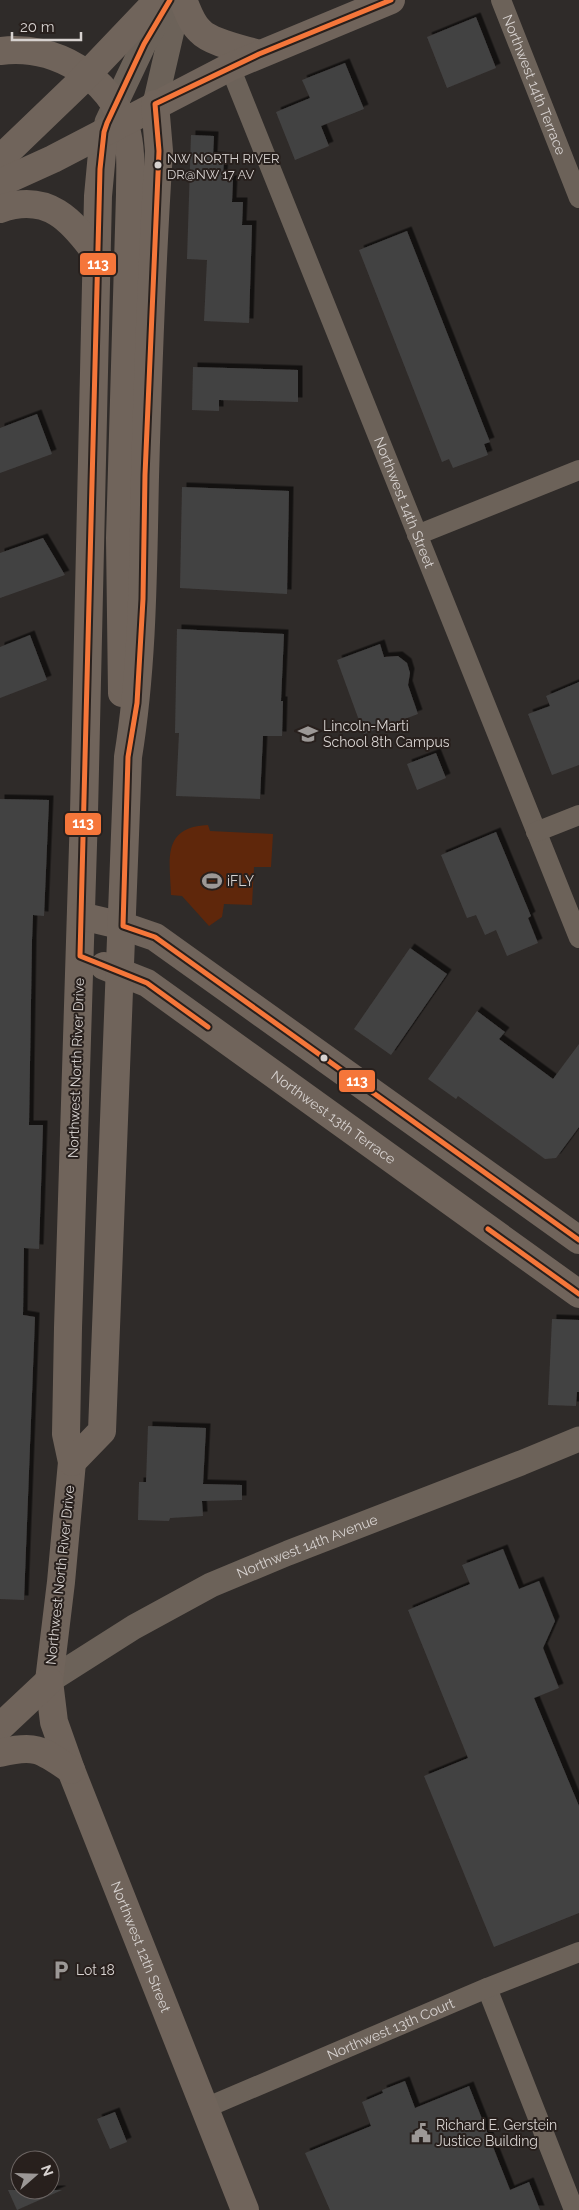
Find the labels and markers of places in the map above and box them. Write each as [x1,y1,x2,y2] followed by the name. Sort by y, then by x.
[167,151,279,182] place label: NW NORTH RIVER DR@NW 17 AV
[153,160,163,170] marker: NW NORTH RIVER DR@NW 17 AV
[323,718,450,750] place label: Lincoln-Marti School 8th Campus
[297,723,319,745] school or university icon: Lincoln-Marti School 8th Campus
[201,870,223,892] sports icon: iFLY
[227,873,254,889] place label: iFLY
[319,1053,329,1063] unlabelled marker
[50,1959,72,1981] parking icon: Lot 18
[76,1962,115,1978] place label: Lot 18
[436,2117,557,2149] place label: Richard E. Gerstein Justice Building
[410,2122,432,2144] public building icon: Richard E. Gerstein Justice Building

